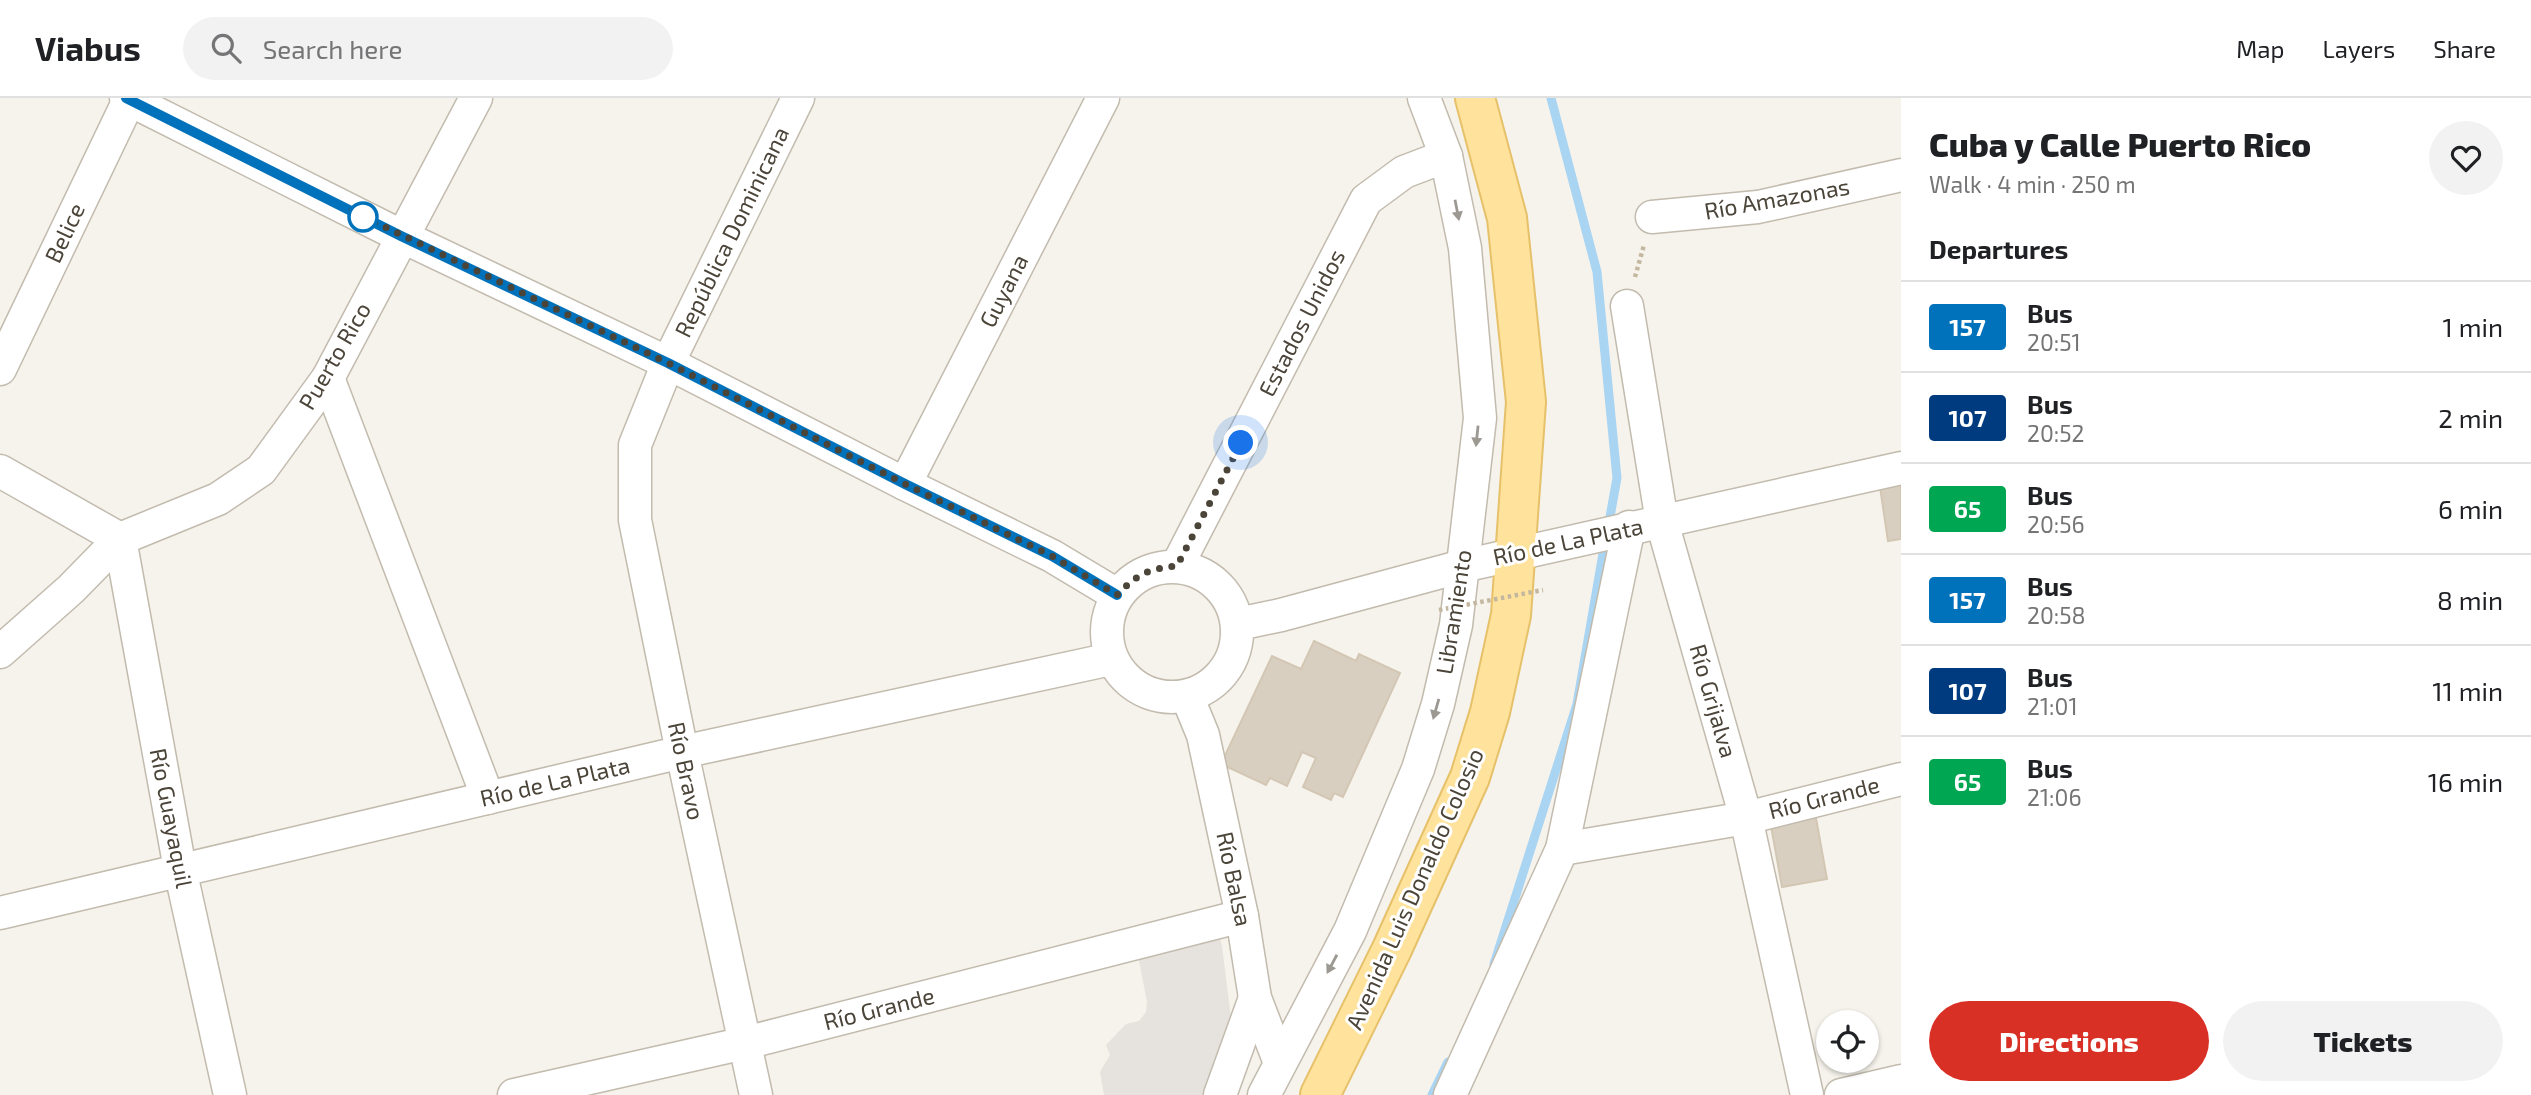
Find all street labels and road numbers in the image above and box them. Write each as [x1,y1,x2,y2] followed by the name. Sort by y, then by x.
[668,122,794,341] street label: República Dominicana
[1702,171,1852,225] street label: Río Amazonas
[38,198,90,267] street label: Belice
[1252,244,1350,401] street label: Estados Unidos
[973,249,1033,332] street label: Guyana
[292,297,376,414] street label: Puerto Rico
[1490,511,1645,571] street label: Río de La Plata
[1429,547,1477,676] street label: Libramiento
[1684,641,1744,761] street label: Río Grijalva
[663,719,711,822] street label: Río Bravo
[1339,744,1489,1033] street label: Avenida Luis Donaldo Colosio
[145,746,199,890] street label: Río Guayaquil
[477,750,632,812] street label: Río de La Plata
[1765,770,1882,824] street label: Río Grande
[1211,829,1259,929] street label: Río Balsa
[820,981,937,1035] street label: Río Grande

